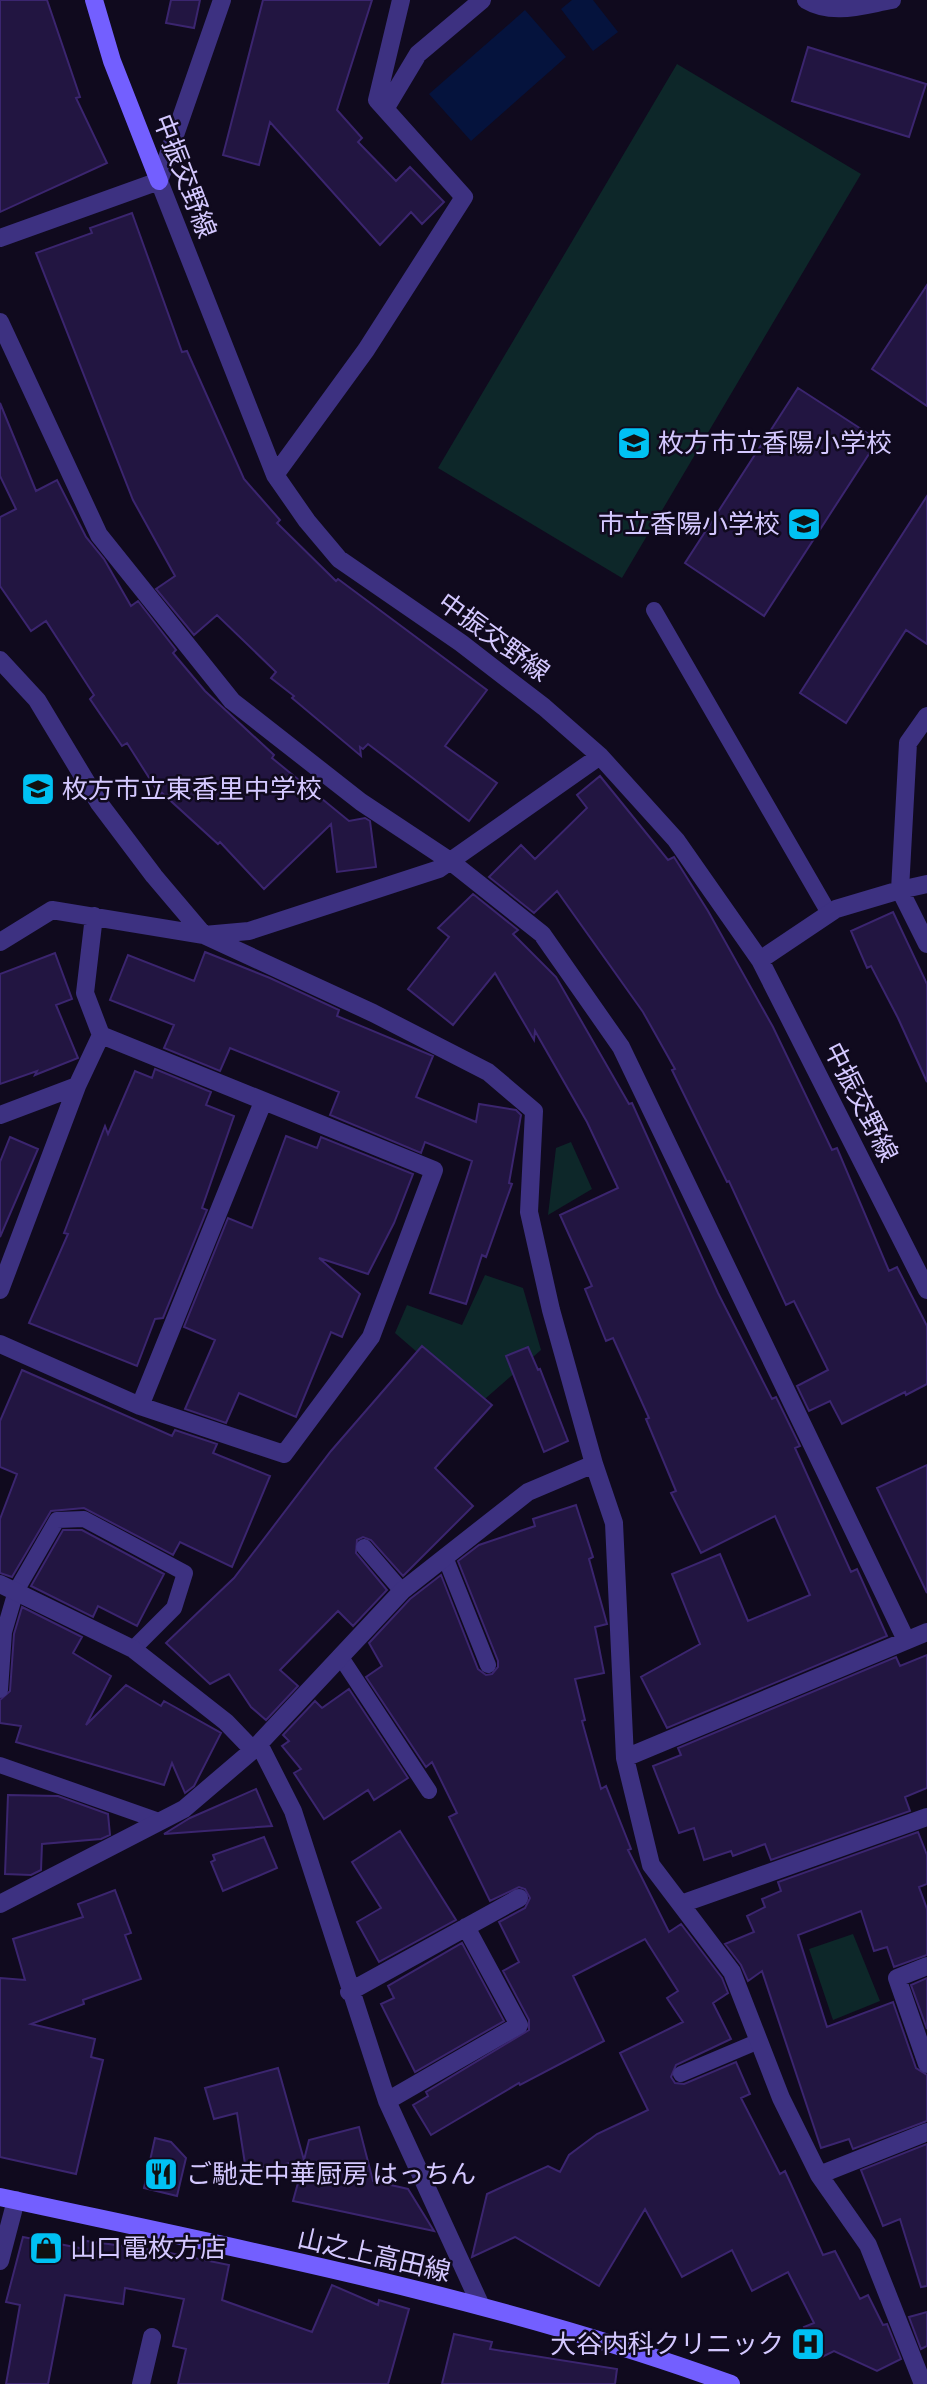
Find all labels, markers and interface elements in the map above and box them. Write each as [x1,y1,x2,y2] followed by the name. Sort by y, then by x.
[146,110,221,243] street label: 中振交野線
[615,424,653,462] school or university icon: 枚方市立香陽小学校
[658,429,892,460] place label: 枚方市立香陽小学校
[785,505,823,543] school or university icon: 市立香陽小学校
[598,510,780,541] place label: 市立香陽小学校
[431,587,555,689] street label: 中振交野線
[19,770,57,808] school or university icon: 枚方市立東香里中学校
[62,775,322,806] place label: 枚方市立東香里中学校
[816,1038,903,1168] street label: 中振交野線
[142,2155,180,2193] restaurant icon: ご馳走中華厨房 はっちん
[186,2160,476,2191] place label: ご馳走中華厨房 はっちん
[294,2224,453,2289] street label: 山之上高田線
[27,2229,65,2267] shop icon: 山口電枚方店
[70,2234,226,2265] place label: 山口電枚方店
[789,2325,827,2363] hospital icon: 大谷内科クリニック
[550,2330,784,2361] place label: 大谷内科クリニック

